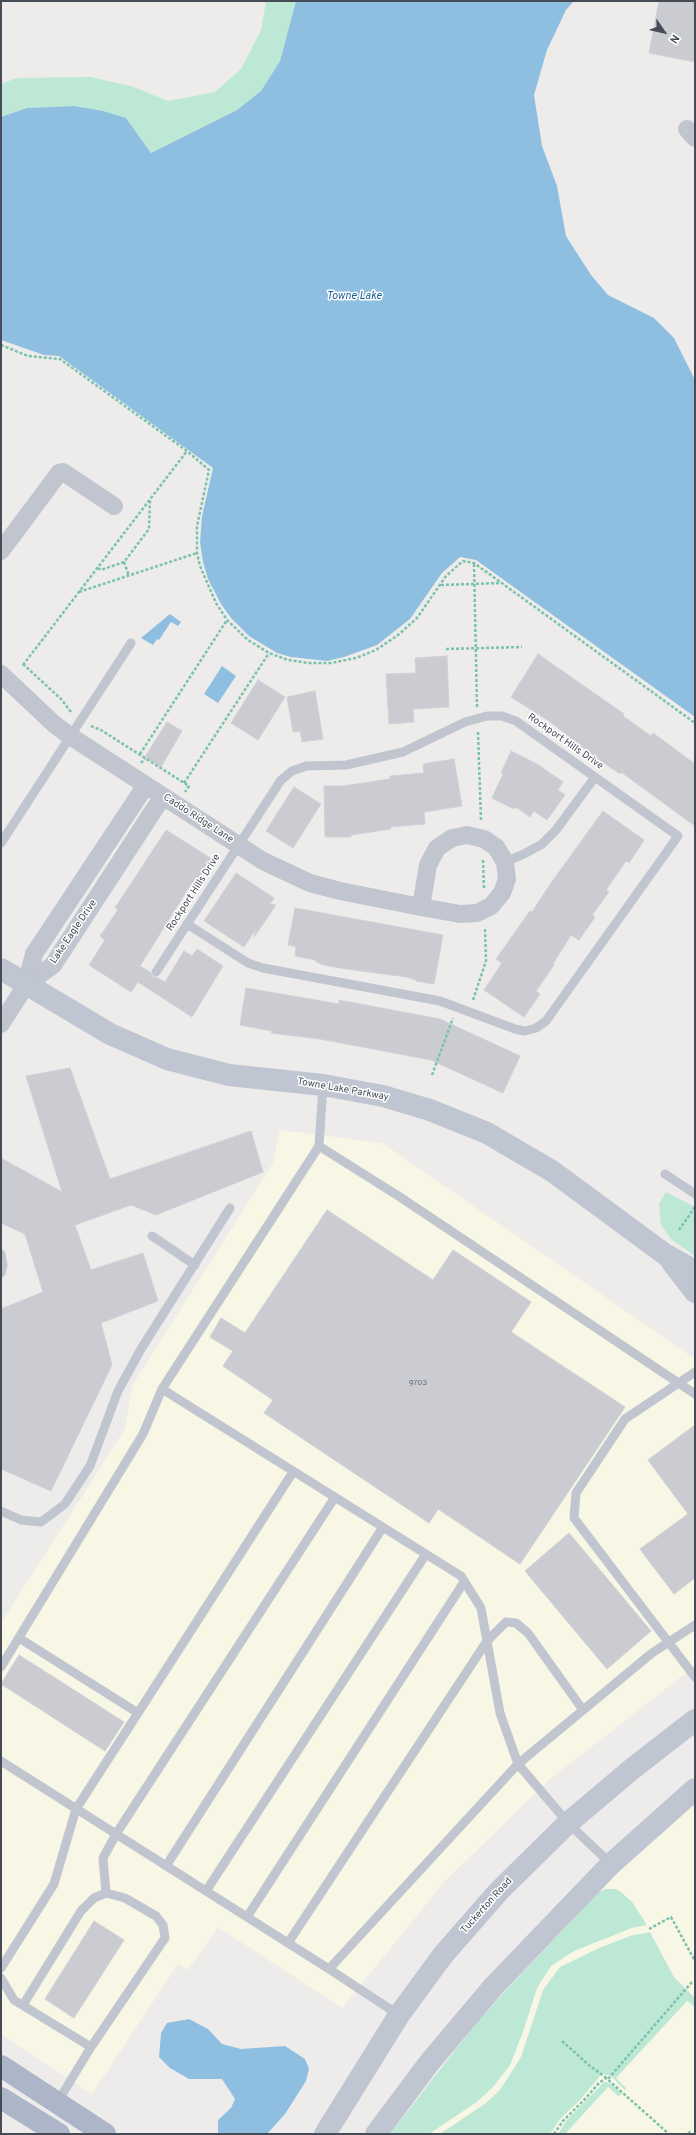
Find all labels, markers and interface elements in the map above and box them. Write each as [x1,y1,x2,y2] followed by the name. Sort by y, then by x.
[644,12,684,52] north arrow
[666,32,682,46] text: N
[326,290,382,304] water label: Towne Lake
[525,711,605,773] street label: Rockport Hills Drive
[161,792,235,846] street label: Caddo Ridge Lane
[165,852,223,934] street label: Rockport Hills Drive
[48,898,100,966] street label: Lake Eagle Drive
[296,1076,390,1104] street label: Towne Lake Parkway
[409,1378,427,1388] house number: 9703
[459,1876,515,1936] street label: Tuckerton Road

